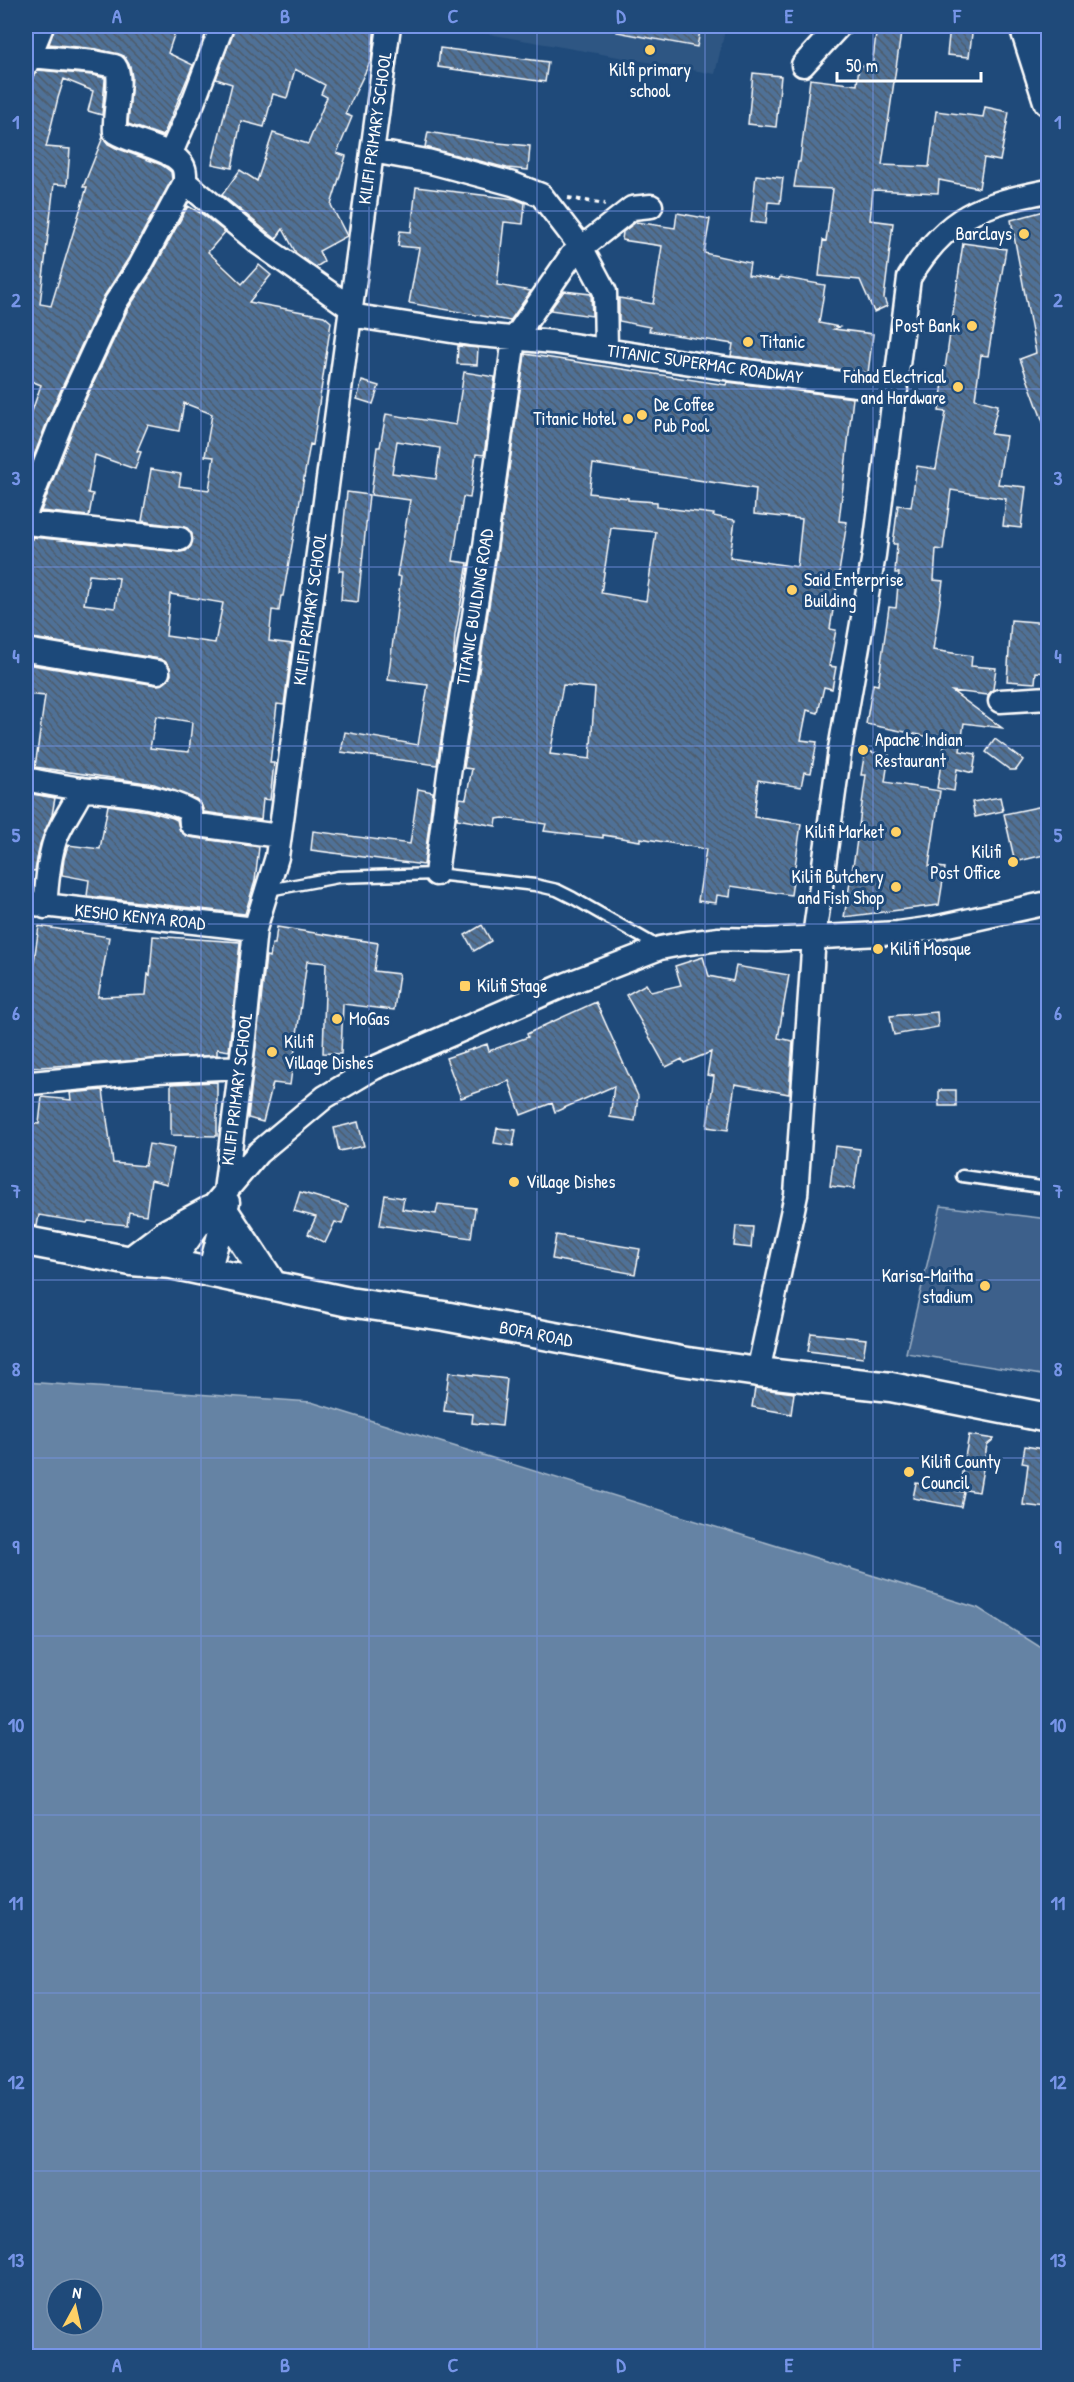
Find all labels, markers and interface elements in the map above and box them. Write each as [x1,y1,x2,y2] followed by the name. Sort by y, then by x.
[112,2,122,29] text: A
[280,2,290,29] text: B
[448,2,459,29] text: C
[616,2,626,29] text: D
[785,2,794,29] text: E
[952,2,962,29] text: F
[643,43,657,57] marker: Kilfi primary school
[837,45,981,83] scale bar
[351,50,398,206] street label: KILIFI PRIMARY SCHOOL
[846,53,878,78] text: 50 m
[609,57,691,103] place label: Kilfi primary school
[12,108,20,135] text: 1
[1054,108,1062,135] text: 1
[956,221,1012,246] place label: Barclays
[1017,227,1031,241] marker: Barclays
[11,286,21,313] text: 2
[1053,286,1063,313] text: 2
[895,313,961,338] place label: Post Bank
[965,319,979,333] marker: Post Bank
[760,329,805,354] place label: Titanic
[741,335,755,349] marker: Titanic
[606,337,805,390] street label: TITANIC SUPERMAC ROADWAY
[843,364,946,410] place label: Fahad Electrical and Hardware
[951,380,965,394] marker: Fahad Electrical and Hardware
[654,392,715,438] place label: De Coffee Pub Pool
[533,406,616,431] place label: Titanic Hotel
[635,408,649,422] marker: De Coffee Pub Pool
[621,412,635,426] marker: Titanic Hotel
[12,464,21,491] text: 3
[1054,464,1063,491] text: 3
[450,526,499,687] street label: TITANIC BUILDING ROAD
[286,531,333,687] street label: KILIFI PRIMARY SCHOOL
[804,567,904,613] place label: Said Enterprise Building
[785,583,799,597] marker: Said Enterprise Building
[12,642,20,669] text: 4
[1054,642,1062,669] text: 4
[875,727,963,773] place label: Apache Indian Restaurant
[856,743,870,757] marker: Apache Indian Restaurant
[805,819,885,844] place label: Kilifi Market
[12,821,21,848] text: 5
[1054,821,1063,848] text: 5
[889,825,903,839] marker: Kilifi Market
[930,839,1002,885] place label: Kilifi Post Office
[1006,855,1020,869] marker: Kilifi Post Office
[792,864,884,910] place label: Kilifi Butchery and Fish Shop
[889,880,903,894] marker: Kilifi Butchery and Fish Shop
[73,897,207,936] street label: KESHO KENYA ROAD
[890,936,971,961] place label: Kilifi Mosque
[871,942,885,956] marker: Kilifi Mosque
[477,973,547,998] place label: Kilifi Stage
[458,979,472,993] marker: Kilifi Stage
[12,999,20,1026] text: 6
[1054,999,1062,1026] text: 6
[349,1006,390,1031] place label: MoGas
[215,1011,258,1167] street label: KILIFI PRIMARY SCHOOL
[330,1012,344,1026] marker: MoGas
[284,1029,374,1075] place label: Kilifi Village Dishes
[265,1045,279,1059] marker: Kilifi Village Dishes
[526,1169,616,1194] place label: Village Dishes
[507,1175,521,1189] marker: Village Dishes
[10,1177,21,1204] text: 7
[1052,1177,1063,1204] text: 7
[882,1263,973,1309] place label: Karisa-Maitha stadium
[978,1279,992,1293] marker: Karisa-Maitha stadium
[497,1314,575,1353] street label: BOFA ROAD
[12,1355,21,1382] text: 8
[1054,1355,1063,1382] text: 8
[921,1449,1001,1495] place label: Kilifi County Council
[902,1465,916,1479] marker: Kilifi County Council
[12,1533,20,1560] text: 9
[1054,1533,1062,1560] text: 9
[8,1711,24,1738] text: 10
[1050,1711,1066,1738] text: 10
[9,1889,23,1916] text: 11
[1051,1889,1065,1916] text: 11
[8,2068,25,2095] text: 12
[1050,2068,1067,2095] text: 12
[8,2246,24,2273] text: 13
[1050,2246,1066,2273] text: 13
[45,2277,105,2337] north arrow
[71,2281,83,2304] text: N
[112,2351,122,2378] text: A
[280,2351,290,2378] text: B
[448,2351,459,2378] text: C
[616,2351,626,2378] text: D
[785,2351,794,2378] text: E
[952,2351,962,2378] text: F

